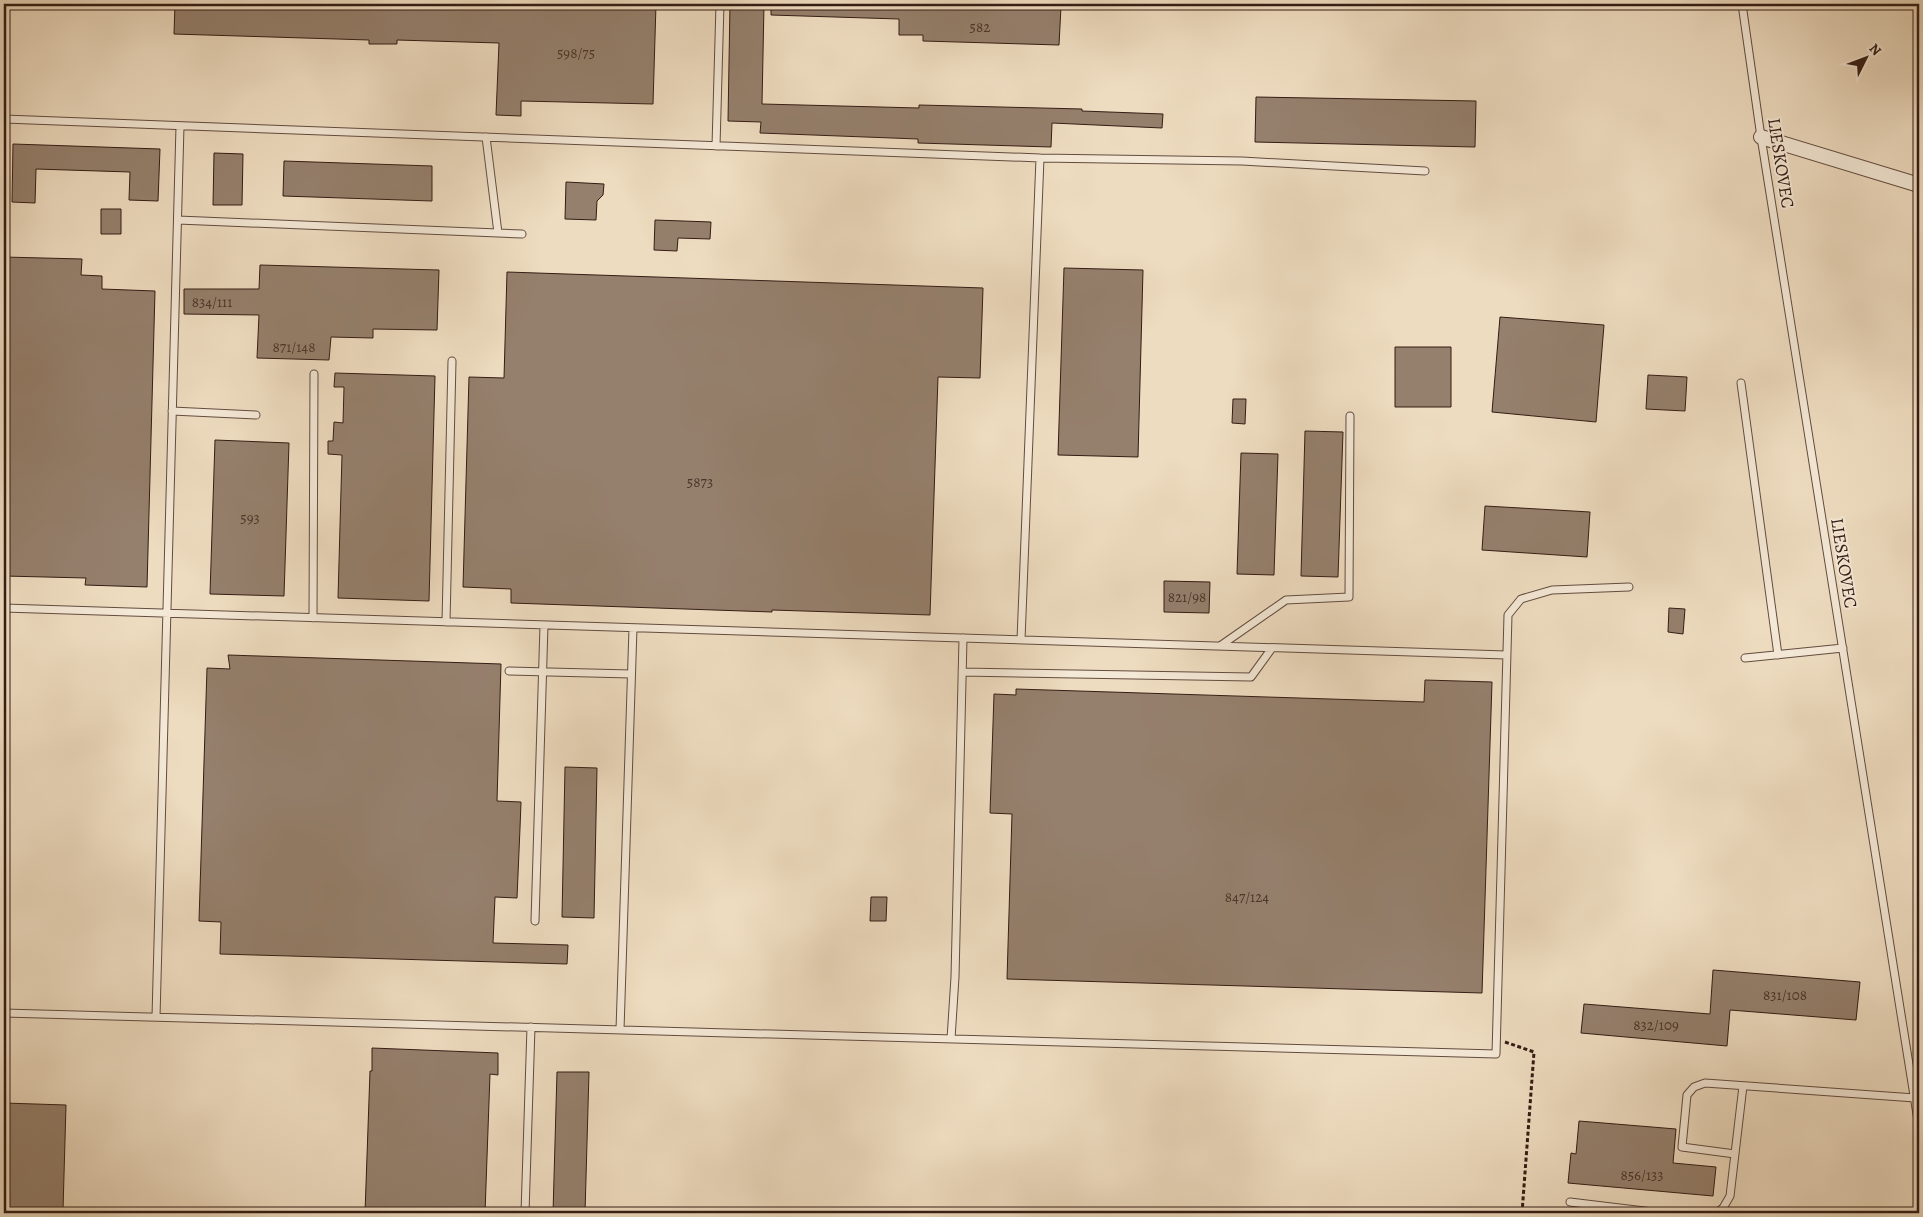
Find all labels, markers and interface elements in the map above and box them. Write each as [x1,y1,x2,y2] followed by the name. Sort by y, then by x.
[970,17,990,37] house number: 582
[1840,32,1890,82] north arrow
[1865,39,1886,60] text: N
[557,43,595,63] house number: 598/75
[1762,116,1800,210] street label: LIESKOVEC
[192,292,232,312] house number: 834/111
[273,337,315,357] house number: 871/148
[687,472,713,492] house number: 5873
[240,508,260,528] house number: 593
[1825,516,1863,610] street label: LIESKOVEC
[1168,587,1206,607] house number: 821/98
[1225,887,1269,907] house number: 847/124
[1763,985,1807,1005] house number: 831/108
[1633,1015,1679,1035] house number: 832/109
[1620,1165,1664,1185] house number: 856/133

